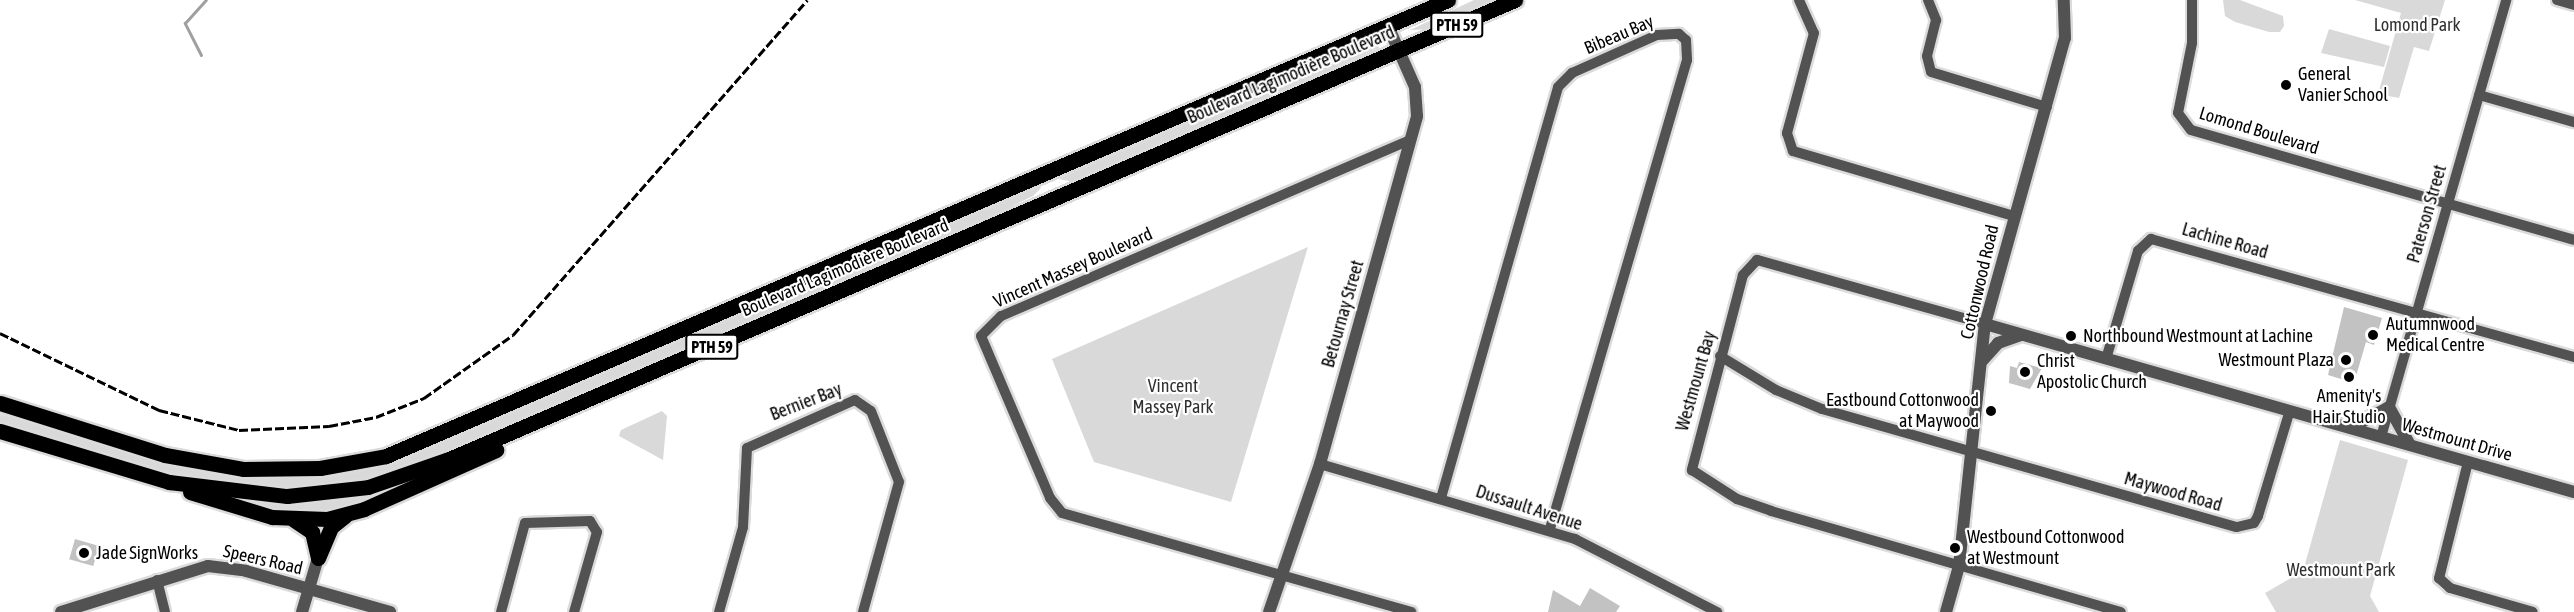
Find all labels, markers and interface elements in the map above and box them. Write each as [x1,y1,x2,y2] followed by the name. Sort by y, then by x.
[1581,11,1657,59] street label: Bibeau Bay
[1430,12,1484,38] road number: PTH 59
[2374,14,2460,36] park label: Lomond Park
[1184,21,1398,129] street label: Boulevard Lagimodière Boulevard
[2298,64,2388,106] place label: General Vanier School
[2279,78,2293,92] marker: General Vanier School
[2196,103,2322,159] street label: Lomond Boulevard
[2403,163,2451,265] street label: Paterson Street
[738,214,952,322] street label: Boulevard Lagimodière Boulevard
[2179,218,2271,264] street label: Lachine Road
[990,223,1156,313] street label: Vincent Massey Boulevard
[1956,223,2004,341] street label: Cottonwood Road
[1317,258,1369,370] street label: Betournay Street
[2386,314,2485,356] place label: Autumnwood Medical Centre
[2083,325,2313,347] place label: Northbound Westmount at Lachine
[2364,326,2382,344] marker: Autumnwood Medical Centre
[1671,329,1721,433] street label: Westmount Bay
[2064,329,2078,343] marker: Northbound Westmount at Lachine
[685,334,739,360] road number: PTH 59
[2218,349,2334,371] place label: Westmount Plaza
[2037,351,2147,394] place label: Christ Apostolic Church
[2339,353,2353,367] marker: Westmount Plaza
[2018,365,2032,379] marker: Christ Apostolic Church
[2342,370,2356,384] marker: Amenity's Hair Studio
[1132,376,1214,418] park label: Vincent Massey Park
[767,378,845,426] street label: Bernier Bay
[2312,386,2386,428] place label: Amenity's Hair Studio
[1826,390,1979,432] place label: Eastbound Cottonwood at Maywood
[1984,404,1998,418] marker: Eastbound Cottonwood at Maywood
[2399,414,2515,466] street label: Westmount Drive
[2122,468,2224,516] street label: Maywood Road
[1473,481,1585,535] street label: Dussault Avenue
[1967,527,2125,570] place label: Westbound Cottonwood at Westmount
[221,540,305,580] street label: Speers Road
[1948,541,1962,555] marker: Westbound Cottonwood at Westmount
[96,542,198,564] place label: Jade SignWorks
[77,546,91,560] marker: Jade SignWorks
[2287,559,2395,581] park label: Westmount Park

